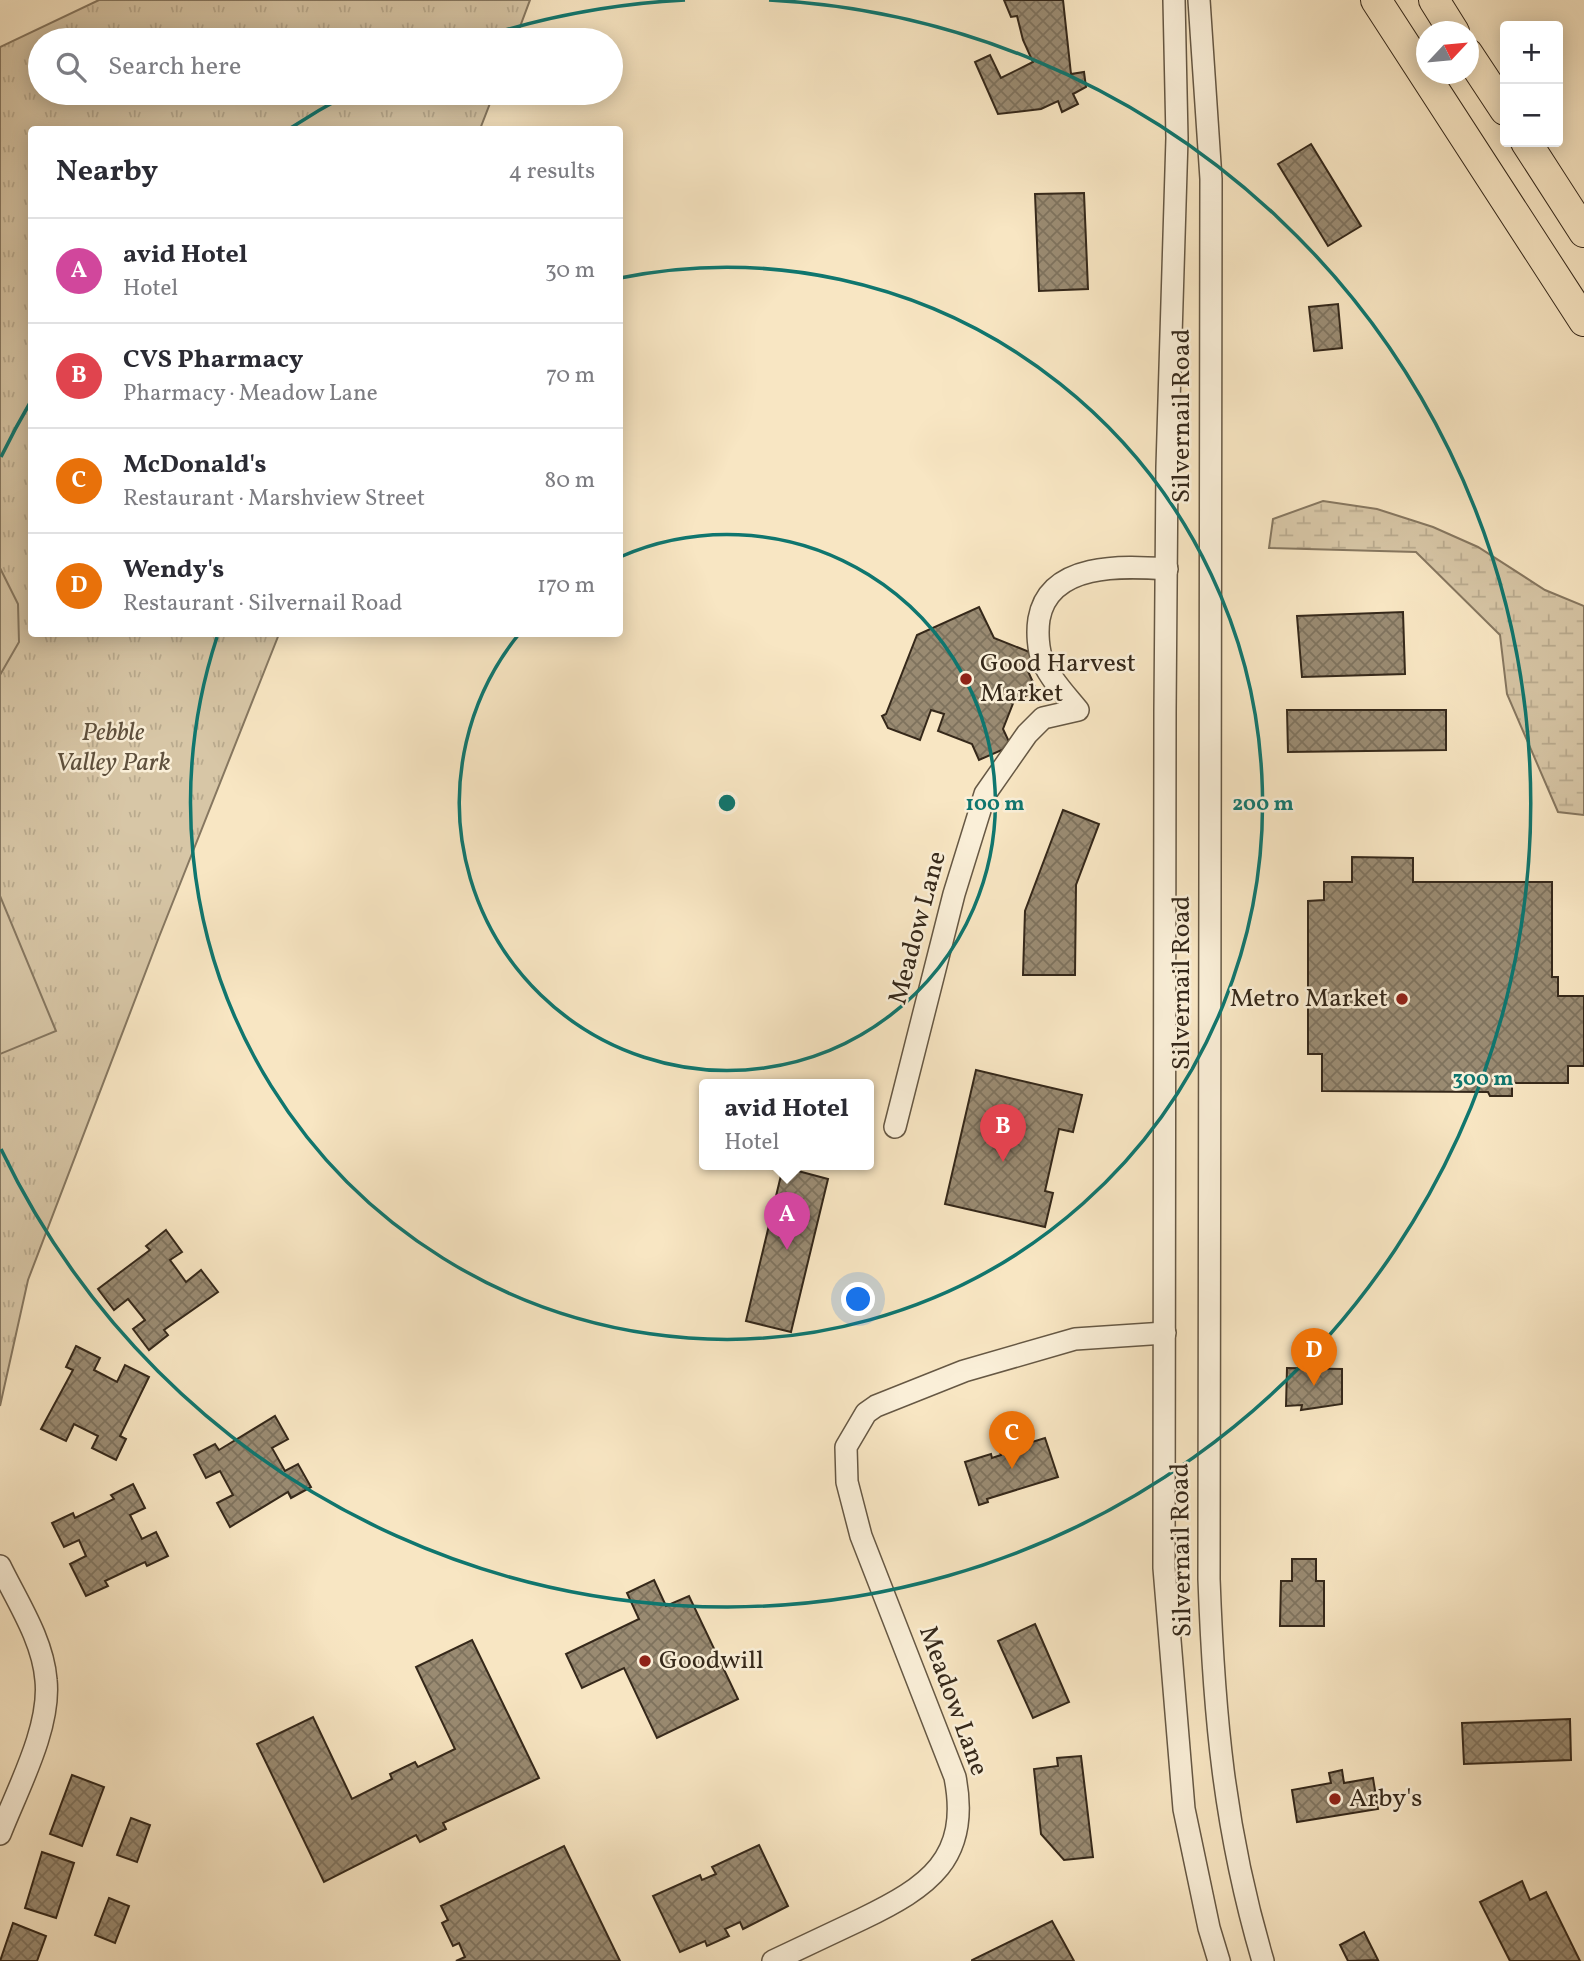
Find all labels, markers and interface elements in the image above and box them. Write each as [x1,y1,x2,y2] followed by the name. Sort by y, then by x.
[1416,21,1479,84] north arrow
[1500,21,1563,147] map controls
[1500,21,1563,84] button: +
[28,28,623,105] search box
[52,48,90,86] icon: search
[108,49,241,85] text: Search here
[1500,84,1563,147] button: −
[56,151,158,193] text: Nearby
[509,156,595,188] text: 4 results
[123,237,248,273] text: avid Hotel
[71,255,87,287] text: A
[545,255,595,287] text: 30 m
[123,273,178,305] text: Hotel
[1164,329,1200,503] street label: Silvernail Road
[123,342,303,378] text: CVS Pharmacy
[71,360,87,392] text: B
[546,360,595,392] text: 70 m
[123,378,378,410] text: Pharmacy · Meadow Lane
[123,447,266,483] text: McDonald's
[72,465,86,497] text: C
[545,465,595,497] text: 80 m
[123,483,425,515] text: Restaurant · Marshview Street
[123,552,224,588] text: Wendy's
[71,570,87,602] text: D
[537,570,595,602] text: 170 m
[123,588,403,620] text: Restaurant · Silvernail Road
[980,646,1136,712] place label: Good Harvest Market
[958,671,974,687] marker: Good Harvest Market
[55,715,171,781] park label: Pebble Valley Park
[965,790,1025,819] text: 100 m
[1232,790,1294,819] text: 200 m
[715,791,739,815] centre of rings
[880,847,956,1009] street label: Meadow Lane
[1164,896,1200,1070] street label: Silvernail Road
[1230,981,1388,1017] place label: Metro Market
[1394,991,1410,1007] marker: Metro Market
[1453,1065,1513,1094] text: 300 m
[699,1079,874,1170] popup
[724,1091,849,1127] text: avid Hotel
[980,1104,1026,1162] pin: B
[724,1127,779,1159] text: Hotel
[764,1192,810,1250] pin: A
[841,1282,875,1316] your location
[1291,1328,1337,1386] pin: D
[989,1411,1035,1469] pin: C
[1162,1462,1202,1638] street label: Silvernail Road
[909,1621,997,1781] street label: Meadow Lane
[659,1643,764,1679] place label: Goodwill
[637,1653,653,1669] marker: Goodwill
[1349,1781,1423,1817] place label: Arby's
[1327,1791,1343,1807] marker: Arby's

